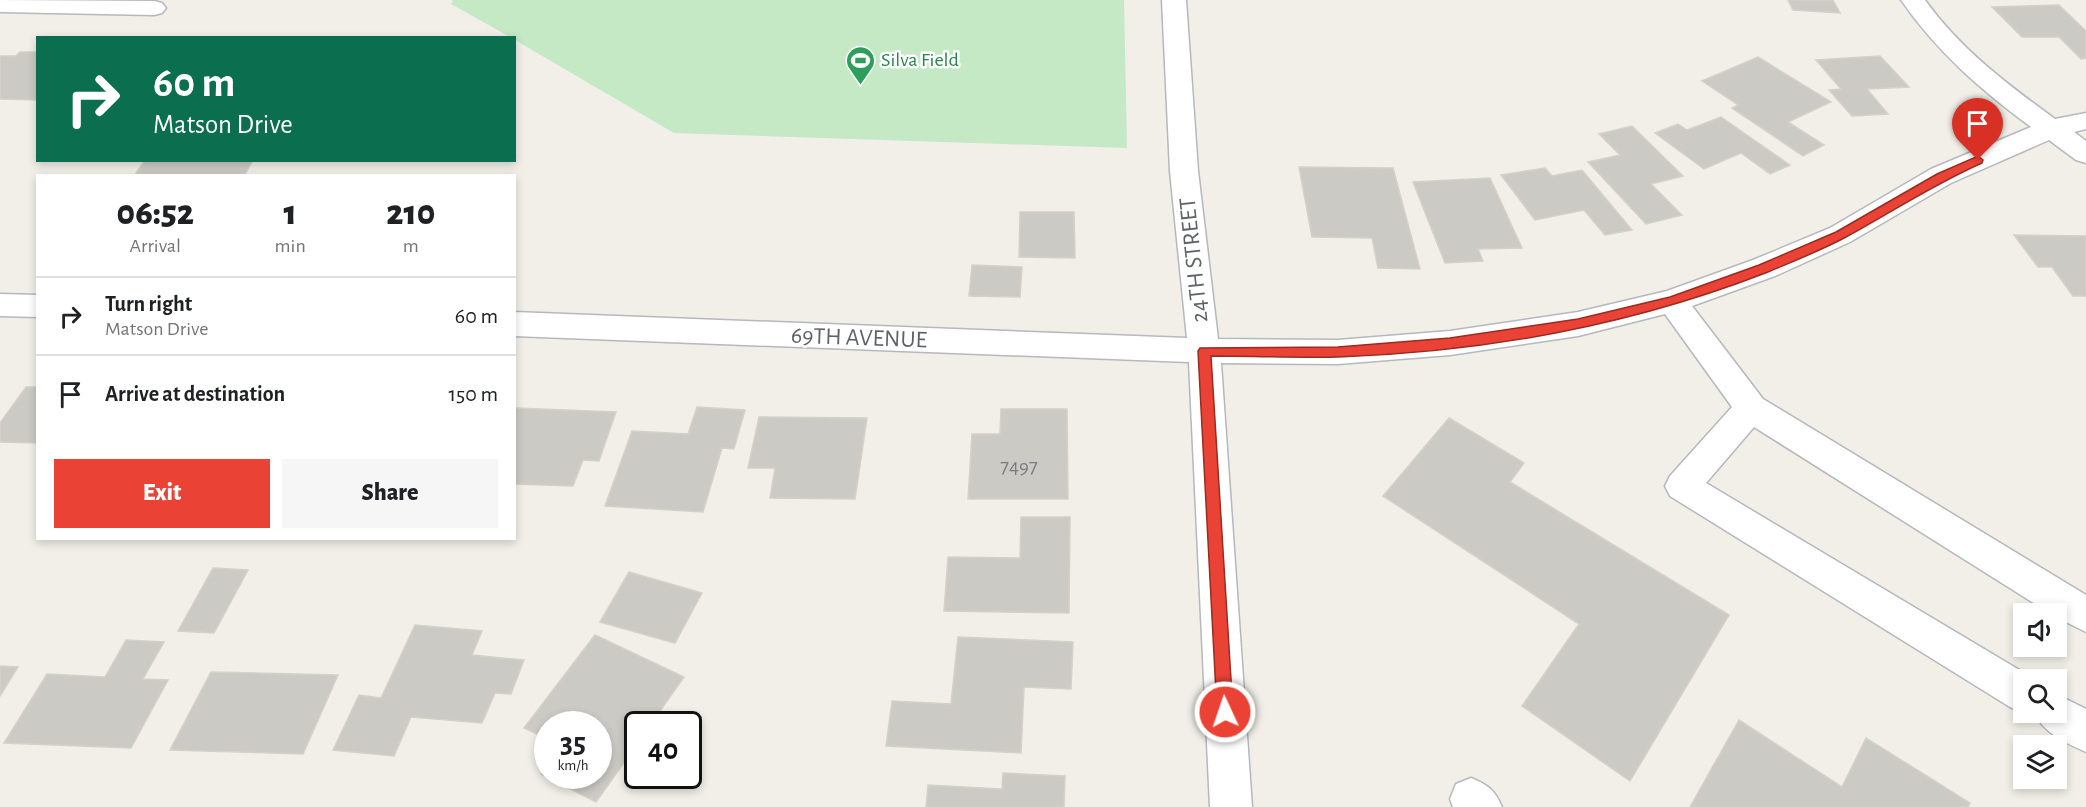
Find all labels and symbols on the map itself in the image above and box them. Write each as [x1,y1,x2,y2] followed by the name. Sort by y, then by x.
[844,44,876,86] sports icon: Silva Field
[881,50,959,70] place label: Silva Field
[1952,98,2003,160] pin
[1175,196,1212,324] street label: 24TH STREET
[791,324,928,352] street label: 69TH AVENUE
[1000,456,1038,477] house number: 7497
[1193,680,1257,744] position arrow
[624,711,702,789] speed limit sign: 40

